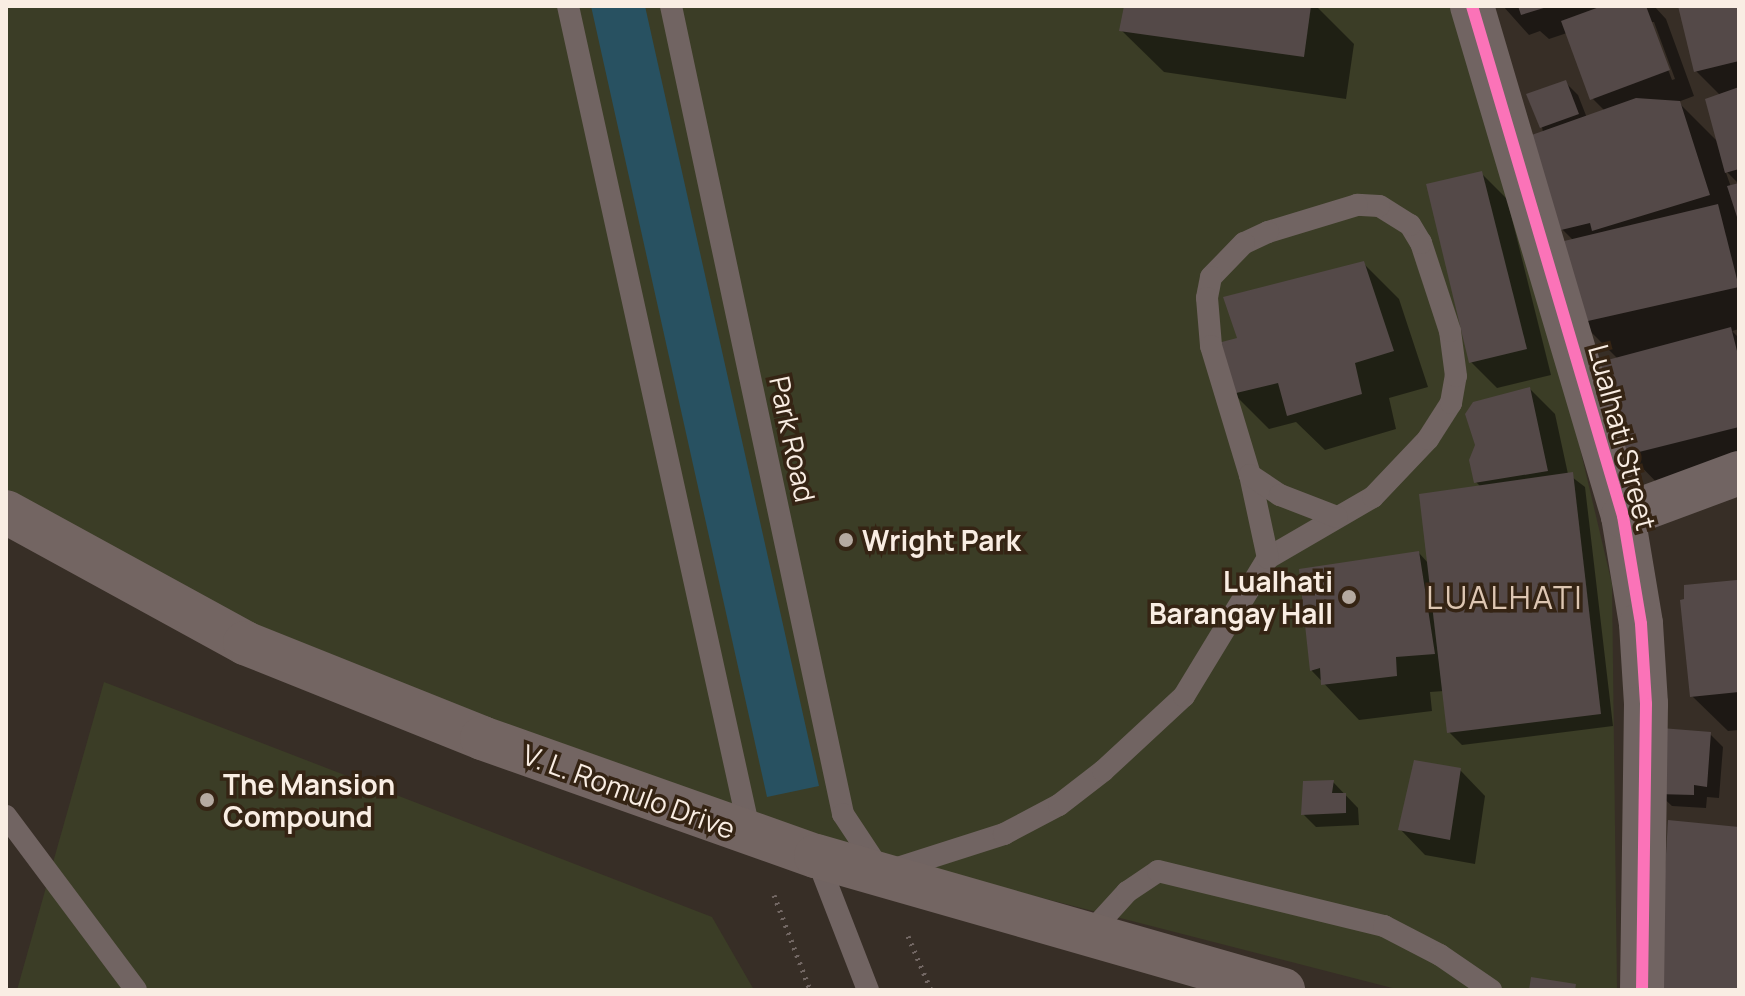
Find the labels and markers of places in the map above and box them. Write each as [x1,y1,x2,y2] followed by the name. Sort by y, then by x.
[862,523,1021,557] place label: Wright Park
[837,531,855,549] marker: Wright Park
[1149,564,1333,630] place label: Lualhati Barangay Hall
[1340,588,1358,606] marker: Lualhati Barangay Hall
[223,767,395,833] place label: The Mansion Compound
[198,791,216,809] marker: The Mansion Compound

